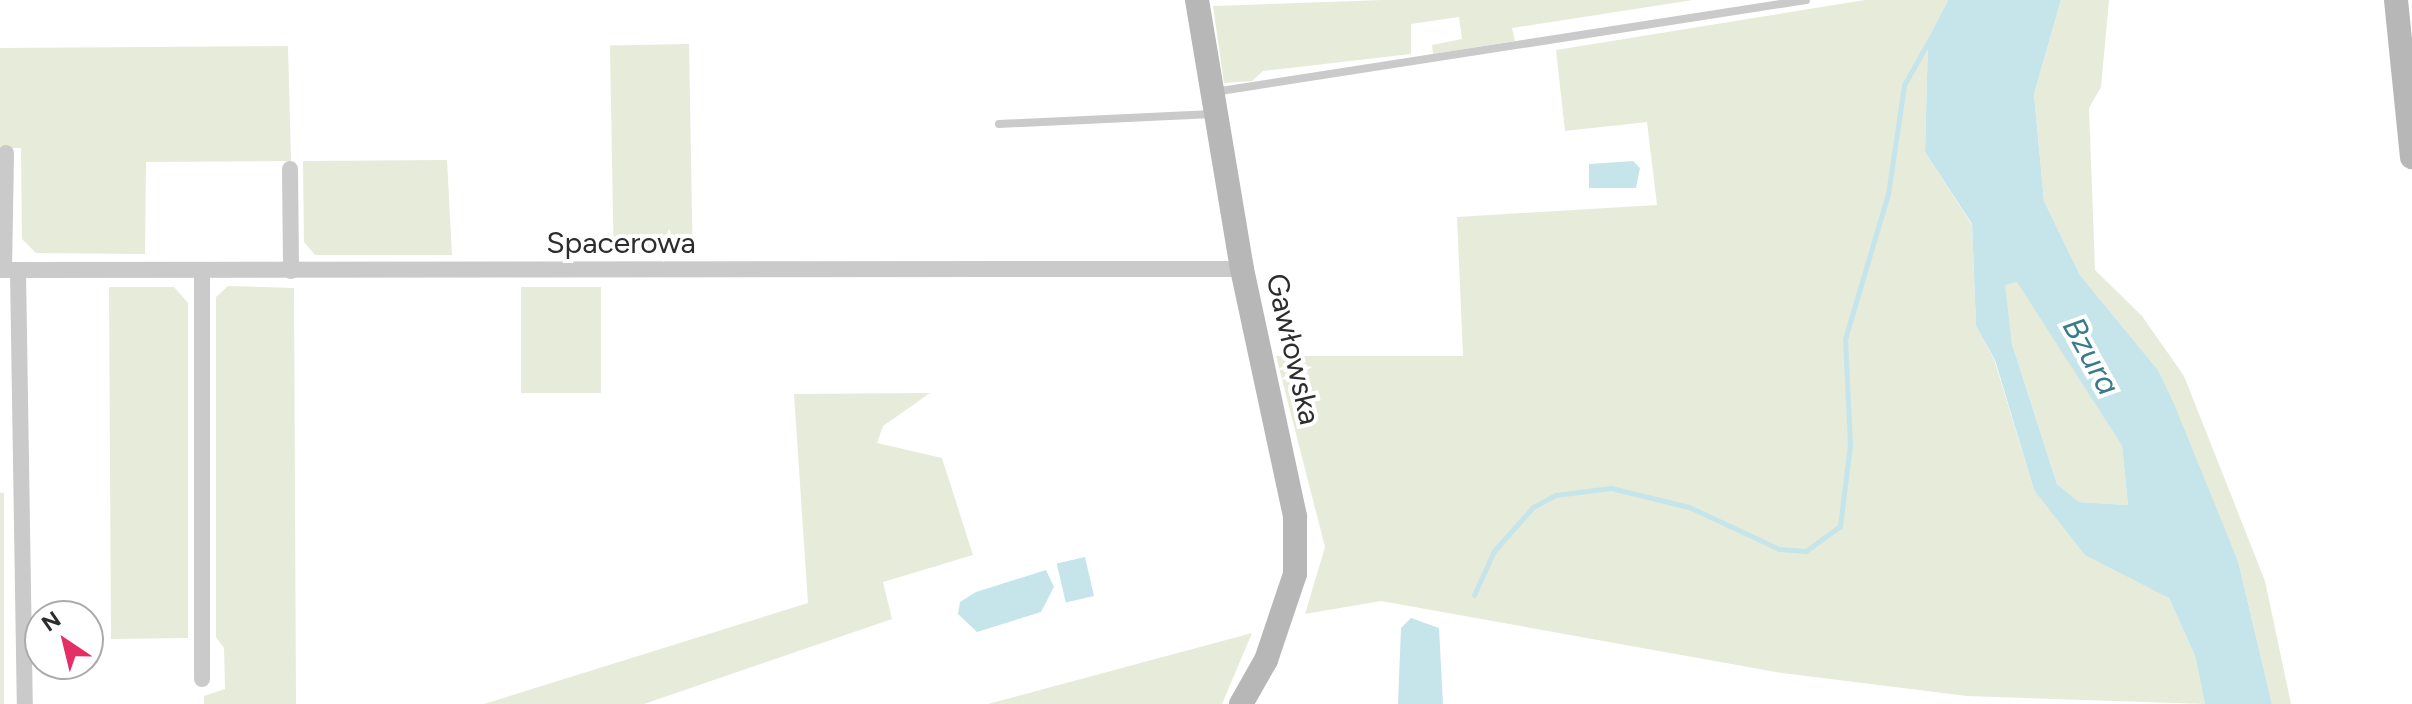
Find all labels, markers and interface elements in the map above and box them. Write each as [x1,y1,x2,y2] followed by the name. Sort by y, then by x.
[546,225,696,261] street label: Spacerowa
[1258,270,1328,428] street label: Gawłowska
[2054,310,2128,402] water label: Bzura
[24,600,104,680] north arrow
[36,606,66,638] text: N

